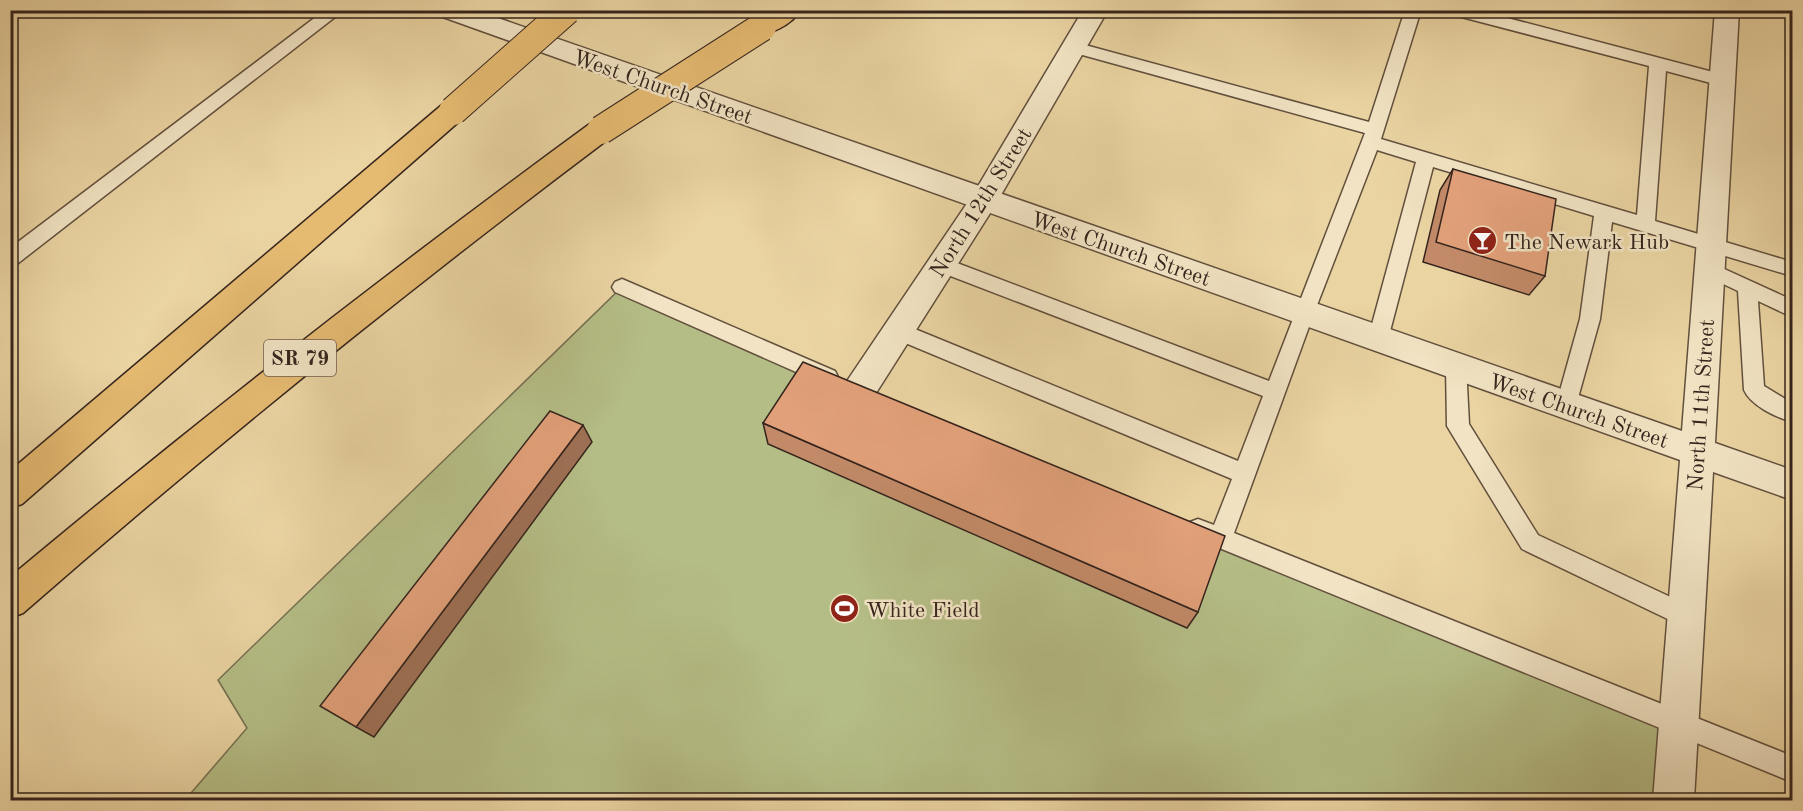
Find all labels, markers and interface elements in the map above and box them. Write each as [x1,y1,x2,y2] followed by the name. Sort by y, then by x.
[570,47,755,129] street label: West Church Street
[927,124,1037,282] street label: North 12th Street
[1028,209,1213,291] street label: West Church Street
[1467,225,1499,257] bar icon: The Newark Hub
[1504,232,1669,254] place label: The Newark Hub
[1685,318,1719,492] street label: North 11th Street
[264,340,336,376] road number: SR 79
[1486,371,1671,453] street label: West Church Street
[829,593,861,625] sports icon: White Field
[866,600,980,622] place label: White Field

